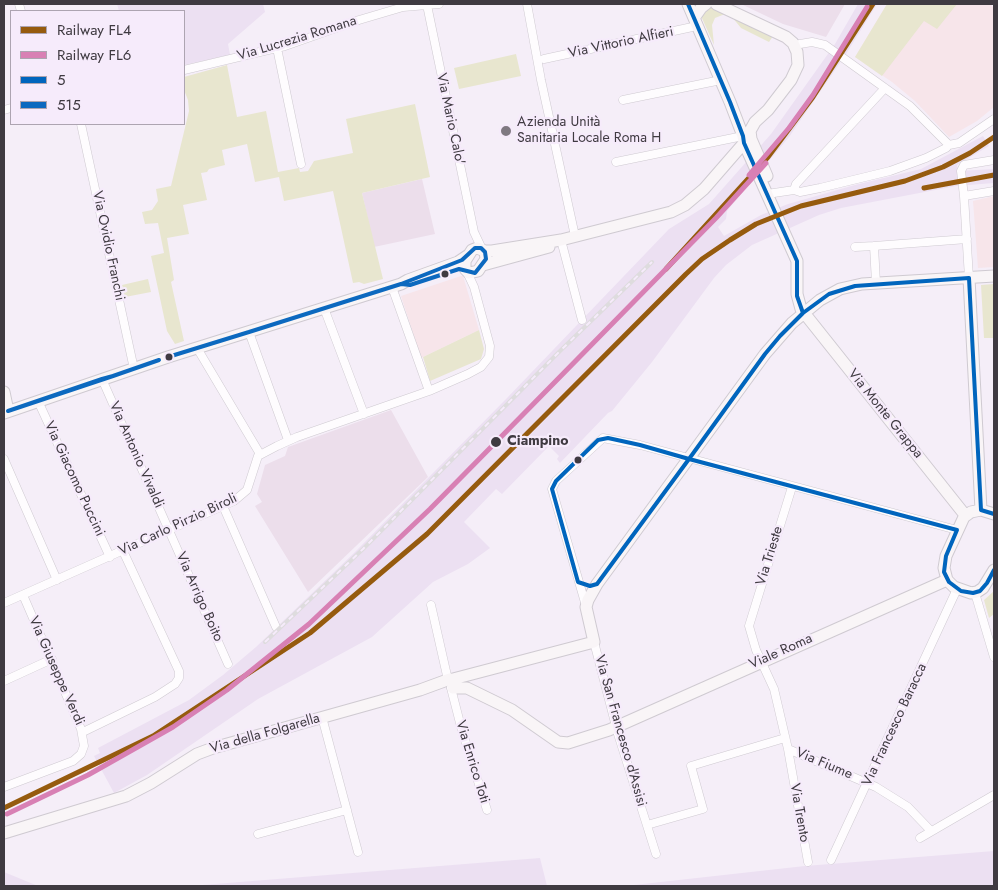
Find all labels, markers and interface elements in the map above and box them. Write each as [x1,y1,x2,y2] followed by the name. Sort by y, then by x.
[10,10,185,125] legend
[235,13,359,65] street label: Via Lucrezia Romana
[57,19,131,41] text: Railway FL4
[567,24,675,62] street label: Via Vittorio Alfieri
[57,44,131,66] text: Railway FL6
[57,69,65,91] text: 5
[432,72,468,166] street label: Via Mario Calo'
[57,94,81,116] text: 515
[517,115,661,148] place label: Azienda Unità Sanitaria Locale Roma H
[499,124,513,138] marker: Azienda Unità Sanitaria Locale Roma H
[88,190,128,302] street label: Via Ovidio Franchi
[440,269,450,279] unlabelled marker
[164,352,174,362] unlabelled marker
[844,366,926,462] street label: Via Monte Grappa
[105,399,167,511] street label: Via Antonio Vivaldi
[40,419,108,539] street label: Via Giacomo Puccini
[507,434,569,450] place label: Ciampino
[489,435,503,449] marker: Ciampino
[573,455,583,465] unlabelled marker
[116,490,240,560] street label: Via Carlo Pirzio Biroli
[753,524,787,588] street label: Via Trieste
[172,550,226,644] street label: Via Arrigo Boito
[24,614,88,728] street label: Via Giuseppe Verdi
[747,631,815,673] street label: Viale Roma
[590,653,650,809] street label: Via San Francesco d'Assisi
[859,661,931,789] street label: Via Francesco Baracca
[208,710,322,758] street label: Via della Folgarella
[451,719,493,805] street label: Via Enrico Toti
[793,745,855,783] street label: Via Fiume
[786,782,812,844] street label: Via Trento

